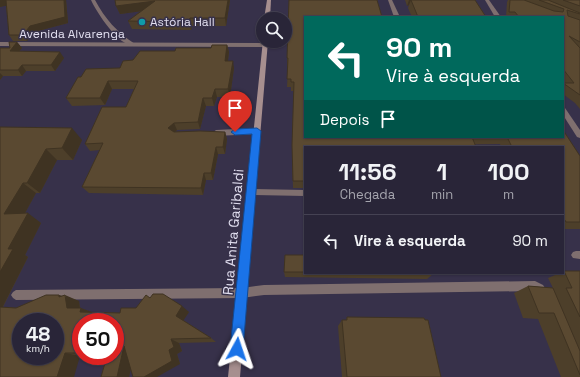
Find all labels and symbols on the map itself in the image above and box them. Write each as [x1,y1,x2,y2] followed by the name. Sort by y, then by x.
[150,14,215,30] place label: Astória Hall
[137,17,147,27] marker: Astória Hall
[19,26,125,42] street label: Avenida Alvarenga
[218,91,252,132] pin
[219,168,247,296] street label: Rua Anita Garibaldi
[72,313,124,365] speed limit sign: 50
[216,328,258,370] position arrow

